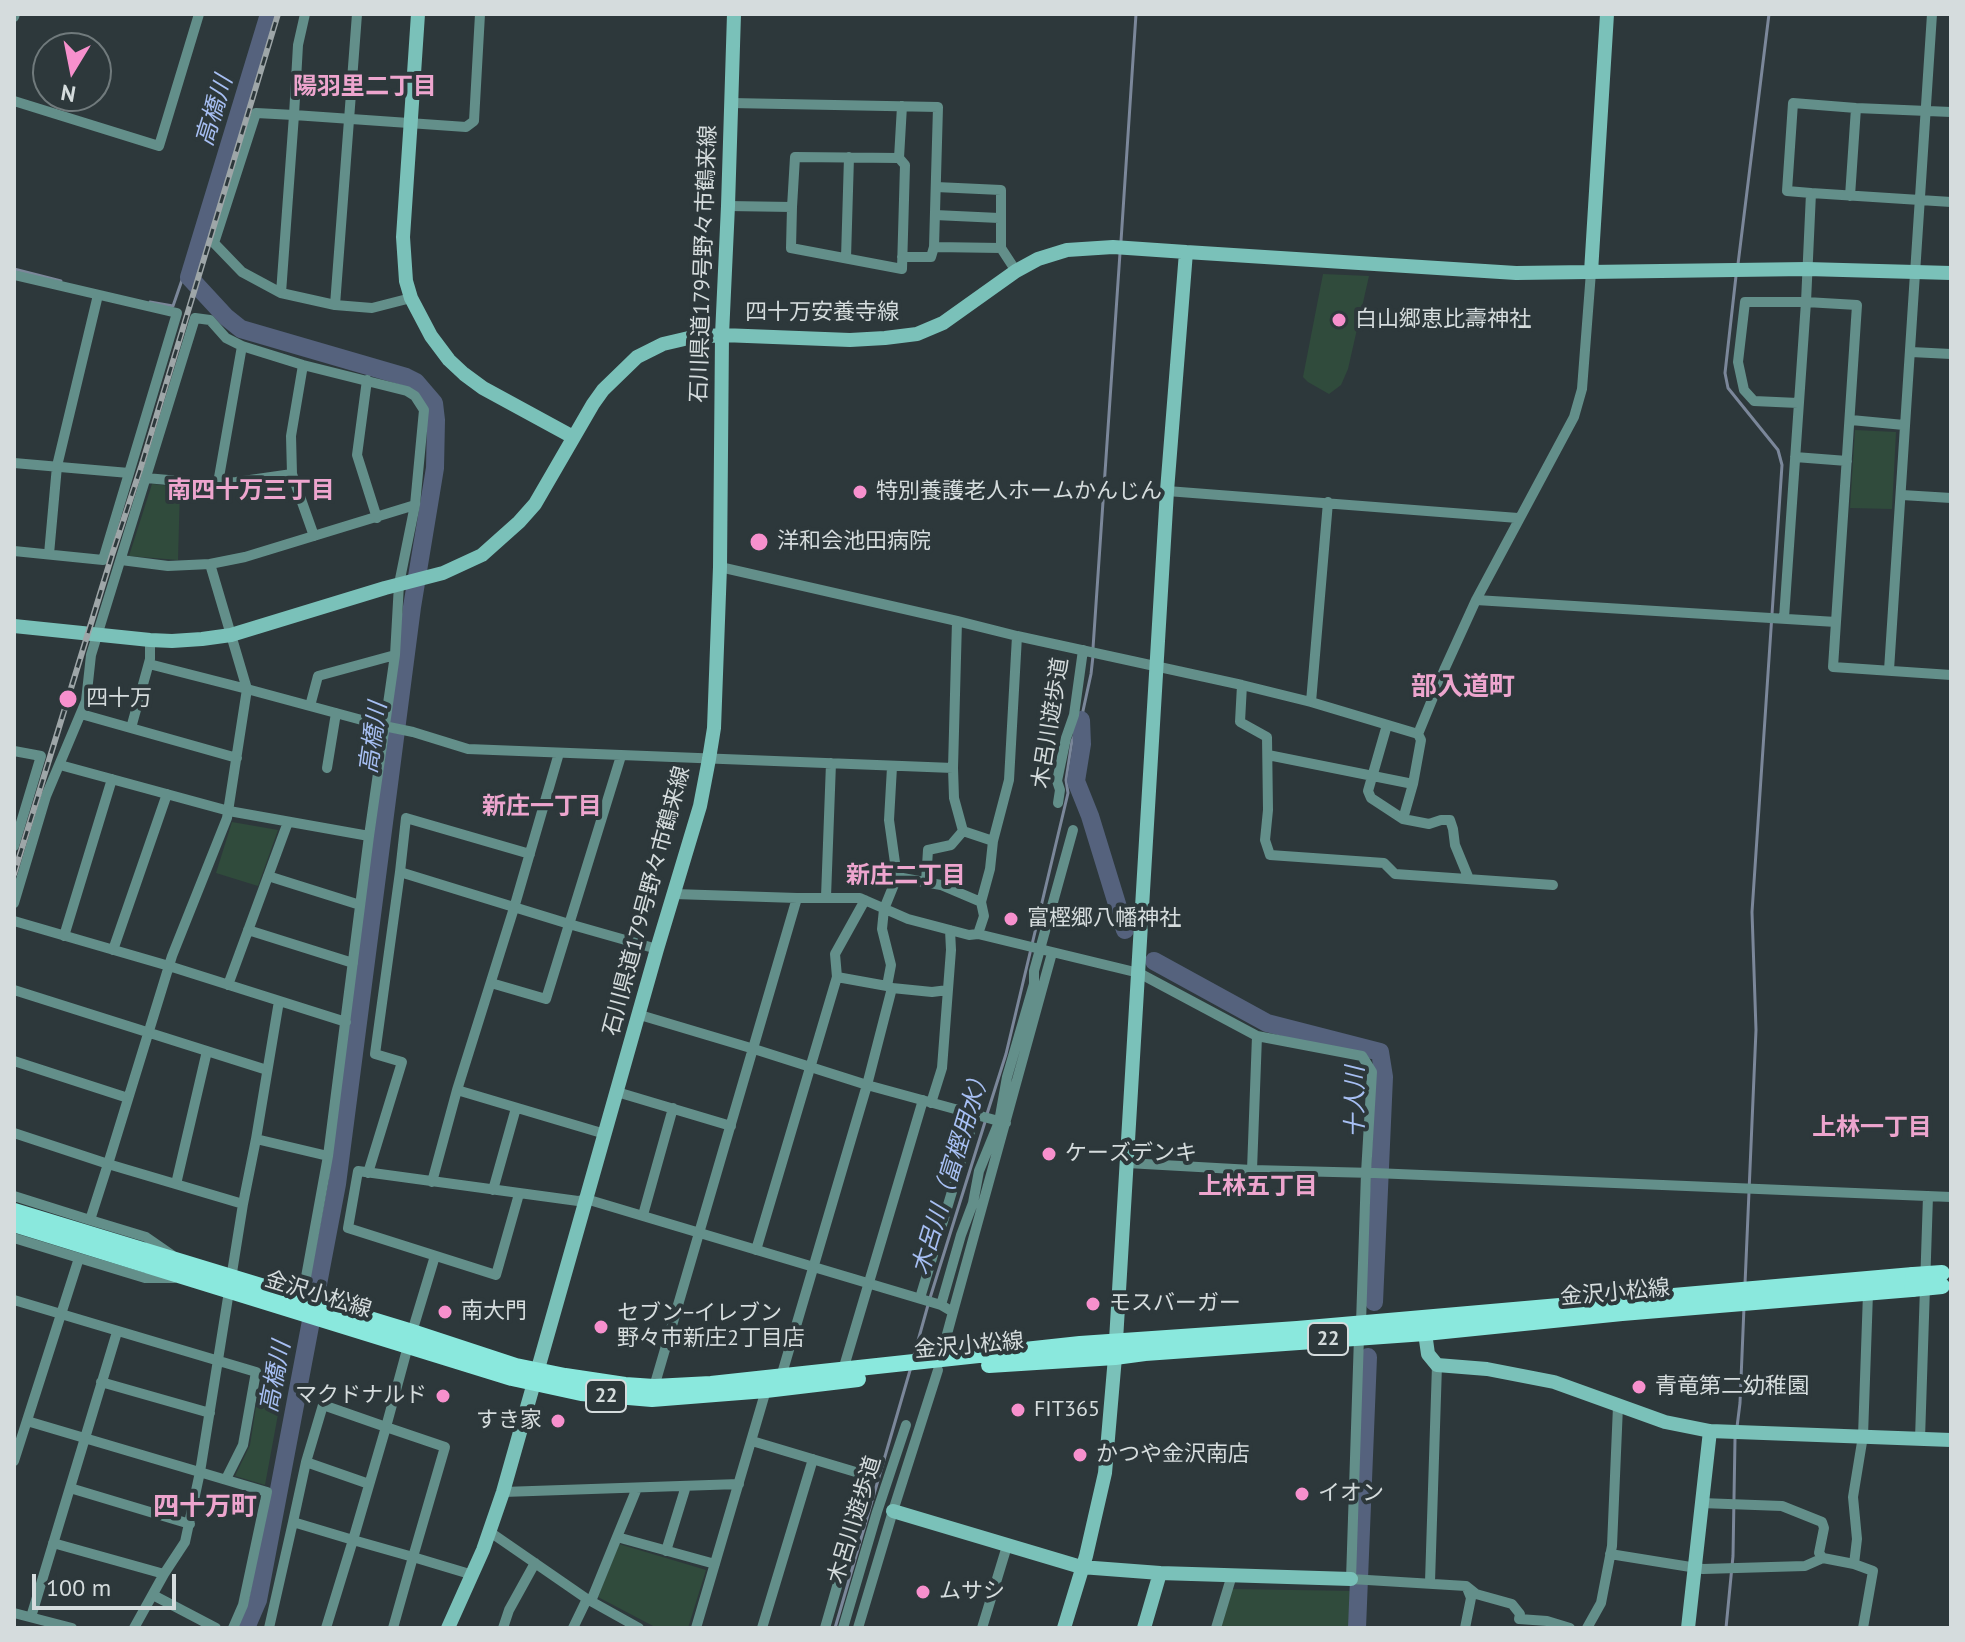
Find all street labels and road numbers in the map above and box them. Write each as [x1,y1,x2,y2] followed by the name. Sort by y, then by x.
[686,125,722,403] street label: 石川県道179号野々市鶴来線
[745,300,899,326] street label: 四十万安養寺線
[1028,656,1074,790] street label: 木呂川遊歩道
[598,763,696,1039] street label: 石川県道179号野々市鶴来線
[262,1266,374,1324] street label: 金沢小松線
[1559,1275,1671,1311] street label: 金沢小松線
[1308,1323,1348,1355] road number: 22
[913,1328,1025,1364] street label: 金沢小松線
[586,1380,626,1412] road number: 22
[823,1453,887,1587] street label: 木呂川遊歩道

